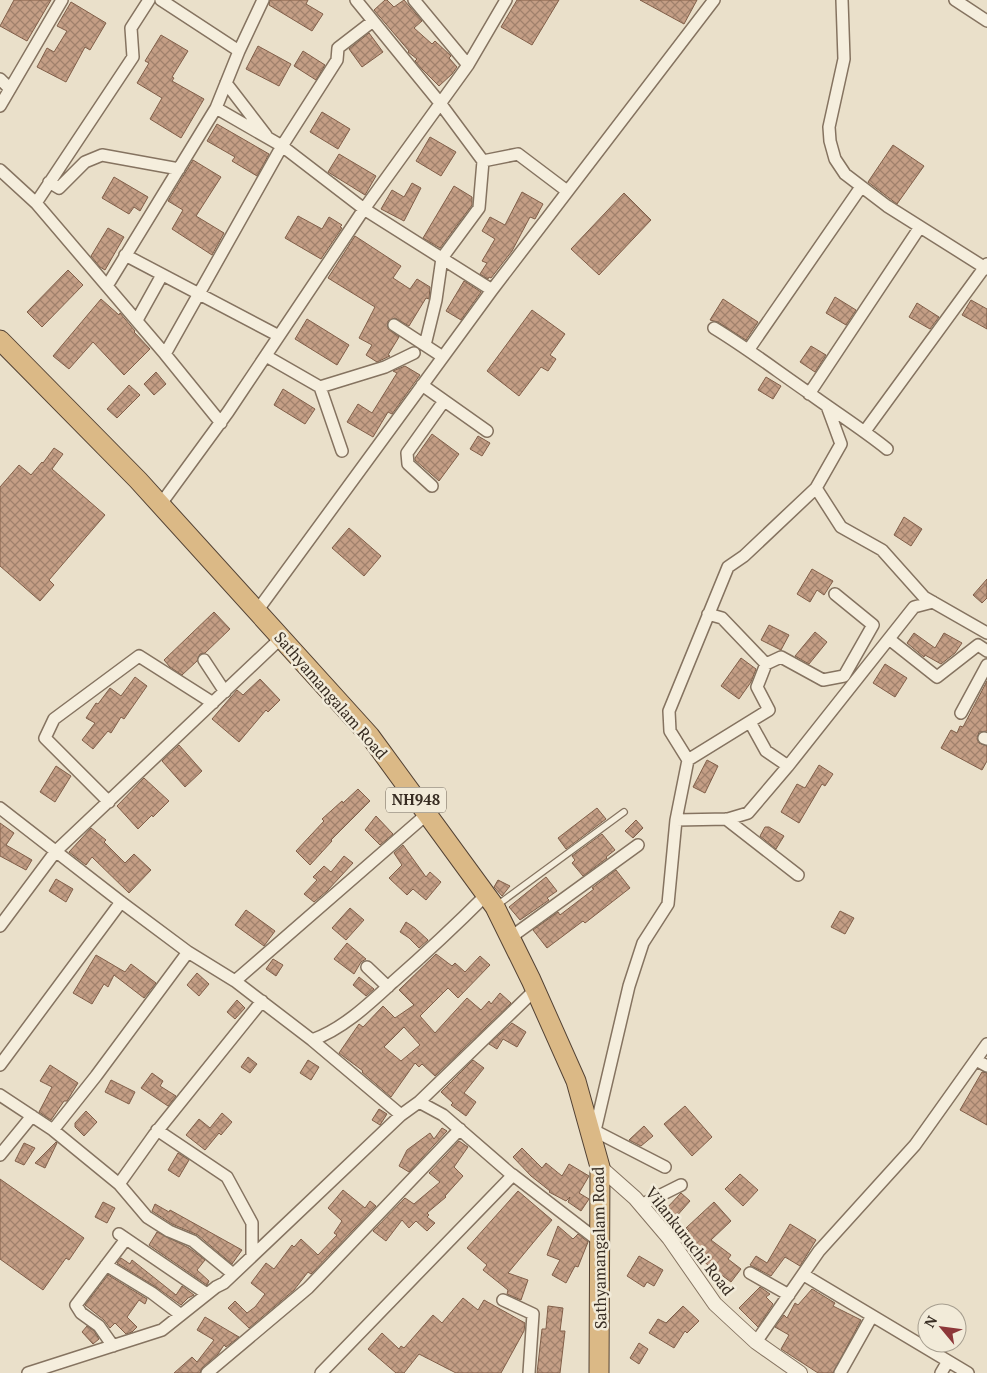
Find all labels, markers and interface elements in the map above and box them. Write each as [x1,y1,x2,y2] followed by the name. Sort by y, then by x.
[269,627,393,764] street label: Sathyamangalam Road
[386,788,446,812] road number: NH948
[587,1167,611,1329] street label: Sathyamangalam Road
[641,1182,739,1300] street label: Vilankuruchi Road
[917,1303,967,1353] north arrow
[919,1312,941,1331] text: N

